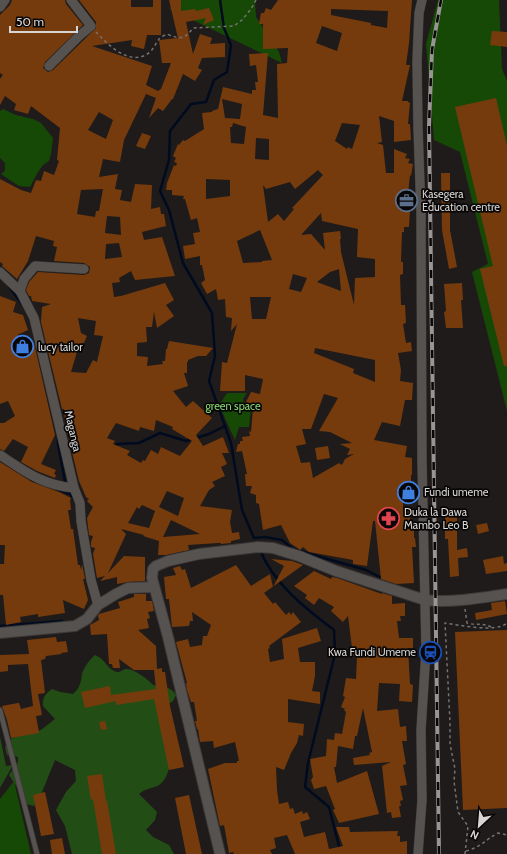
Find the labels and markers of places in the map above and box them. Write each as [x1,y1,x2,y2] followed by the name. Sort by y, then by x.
[393,187,419,213] office icon: Kasegera Education centre
[422,187,500,214] place label: Kasegera Education centre
[10,334,36,360] shop icon: lucy tailor
[38,340,83,354] place label: lucy tailor
[396,479,422,505] shop icon: Fundi umeme
[424,485,489,499] place label: Fundi umeme
[375,505,401,531] pharmacy icon: Duka la Dawa Mambo Leo B
[404,505,469,532] place label: Duka la Dawa Mambo Leo B
[418,639,444,665] station icon: Kwa Fundi Umeme
[328,645,416,659] place label: Kwa Fundi Umeme

